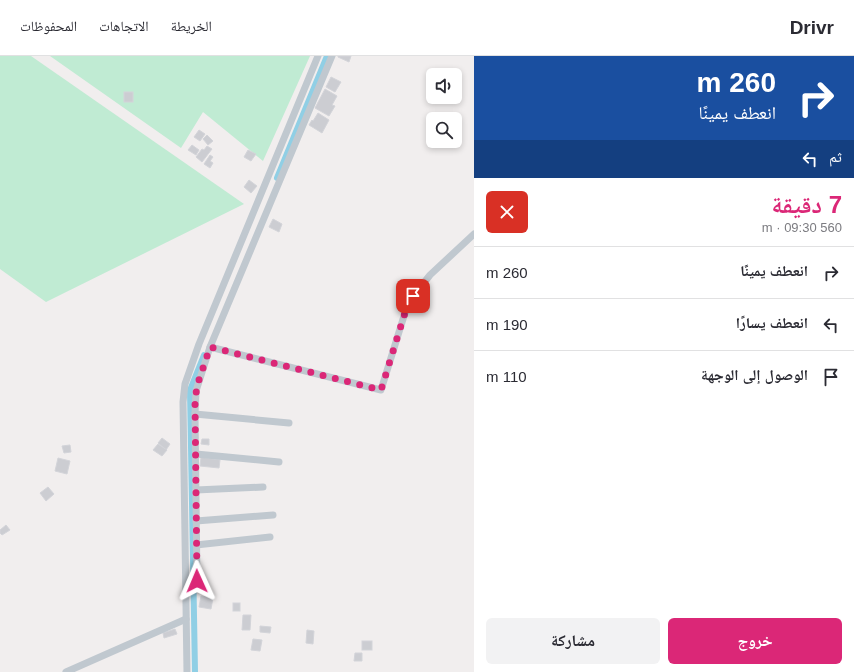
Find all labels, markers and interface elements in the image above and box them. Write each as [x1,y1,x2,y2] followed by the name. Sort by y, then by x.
[790,17,834,38] text: Drivr
[20,18,77,34] text: المحفوظات
[99,18,149,34] text: الاتجاهات
[171,18,212,34] text: الخريطة
[697,67,776,98] text: 260 m
[426,68,462,148] map controls
[426,68,462,104] button: sound
[790,72,842,124] icon: right
[698,103,776,123] text: انعطف يمينًا
[426,112,462,148] button: search
[799,148,821,170] icon: left
[829,148,842,165] text: ثم
[486,191,528,233] button: close
[772,191,842,218] text: 7 دقيقة
[762,220,842,235] text: 560 m · 09:30
[740,262,808,279] text: انعطف يمينًا
[820,262,842,284] icon: right
[486,264,528,281] text: 260 m
[396,279,430,313] pin
[402,285,424,307] icon: arrive
[736,314,808,331] text: انعطف يسارًا
[820,314,842,336] icon: left
[486,316,528,333] text: 190 m
[701,366,808,383] text: الوصول إلى الوجهة
[820,366,842,388] icon: arrive
[486,368,527,385] text: 110 m
[176,560,218,602] position arrow
[486,618,660,664] button: مشاركة
[668,618,842,664] button: خروج

